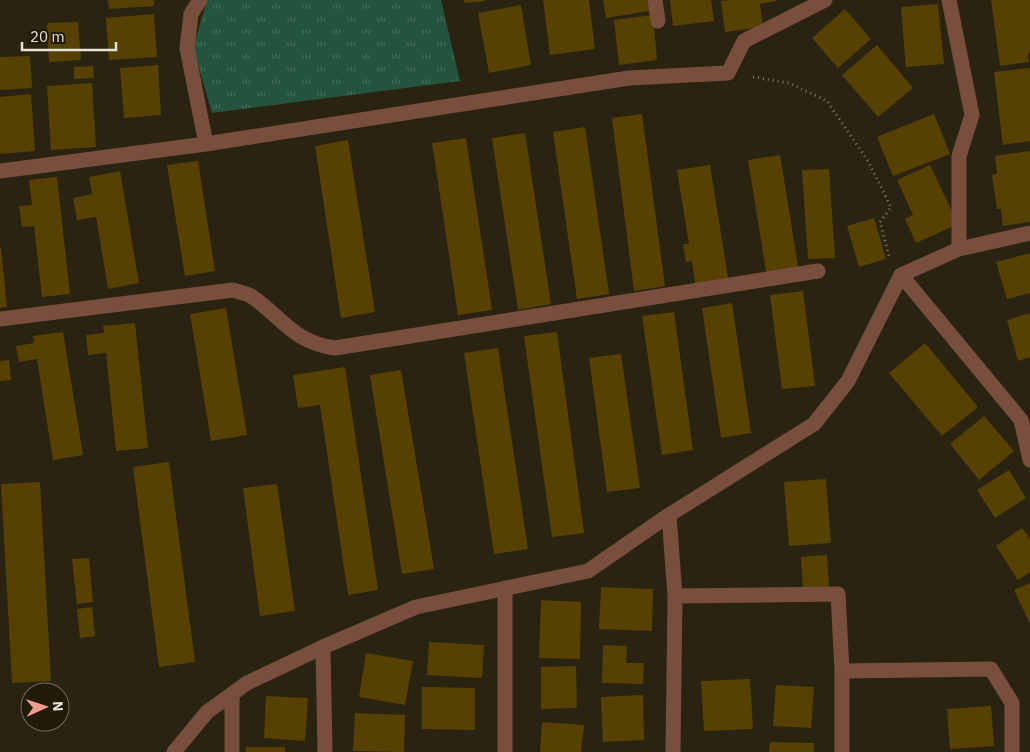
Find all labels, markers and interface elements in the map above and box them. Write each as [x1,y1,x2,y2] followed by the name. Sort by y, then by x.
[22,20,116,52] scale bar
[30,27,65,46] text: 20 m
[20,682,70,732] north arrow
[49,701,67,712] text: N

